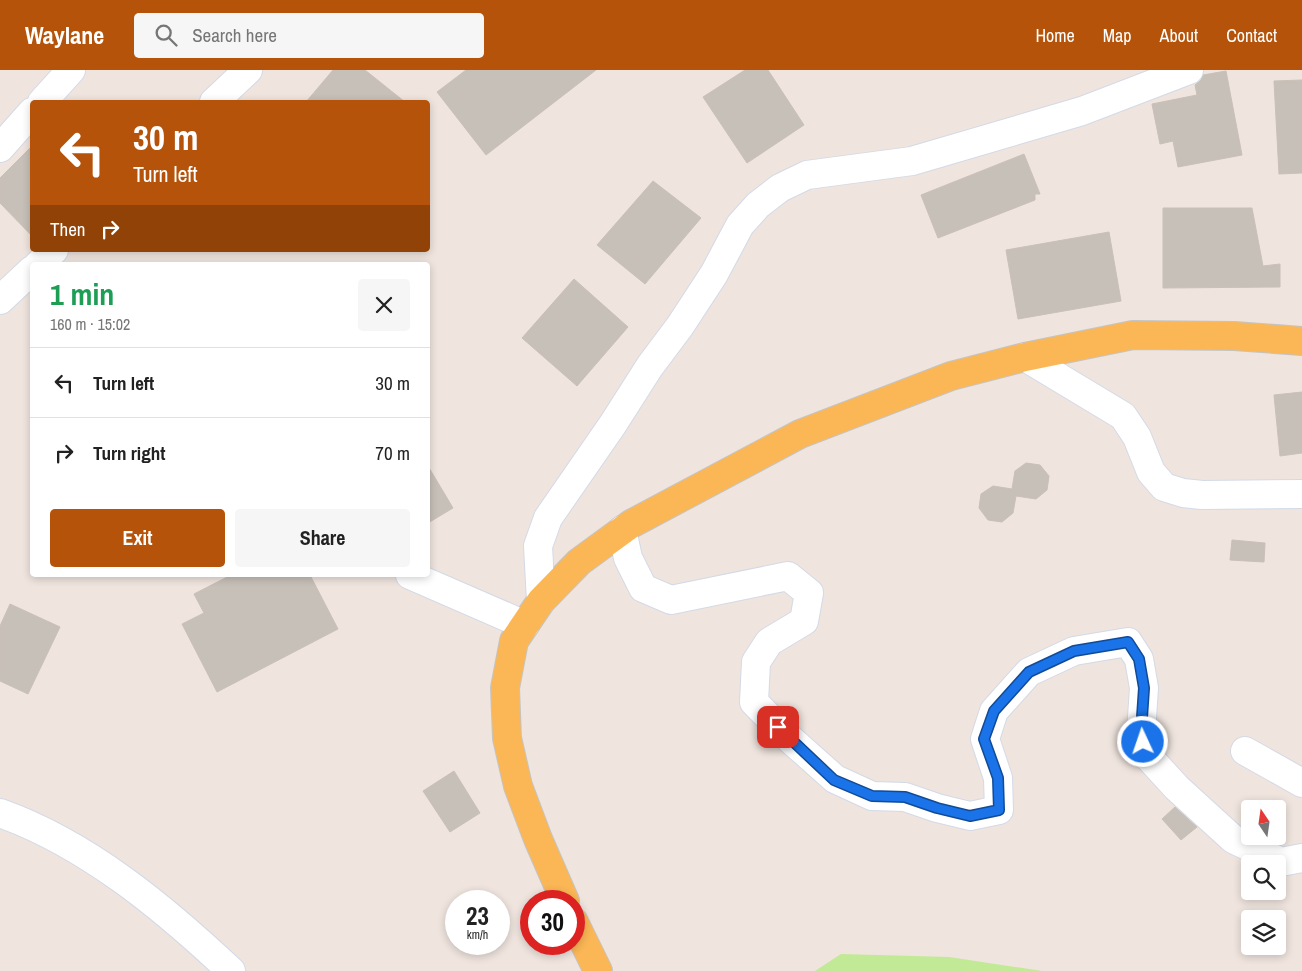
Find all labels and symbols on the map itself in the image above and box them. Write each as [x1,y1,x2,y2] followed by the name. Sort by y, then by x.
[757,706,799,748] pin
[1116,715,1168,767] position arrow
[1241,800,1286,845] north arrow
[520,890,585,955] speed limit sign: 30

